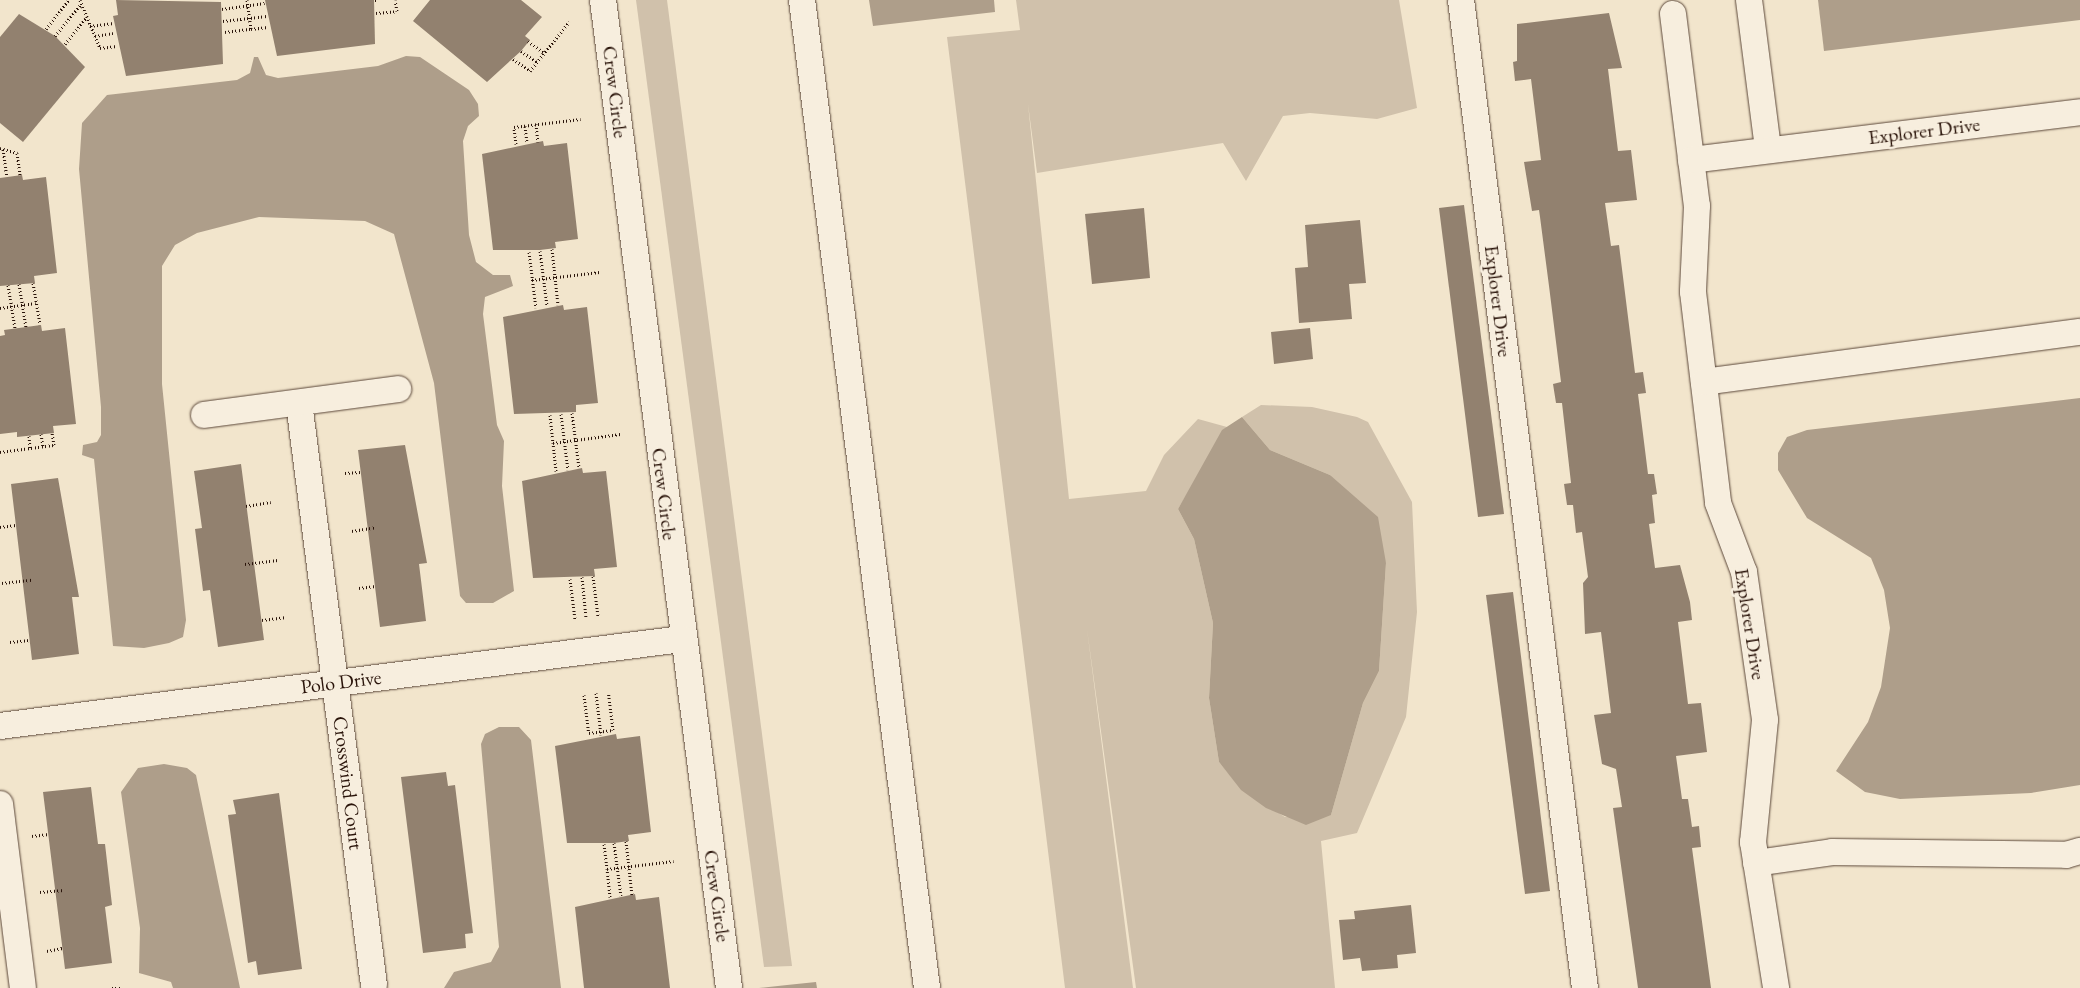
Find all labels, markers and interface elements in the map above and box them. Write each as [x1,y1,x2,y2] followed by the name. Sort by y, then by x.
[597,44,633,140] street label: Crew Circle
[1867,112,1981,150] street label: Explorer Drive
[1479,244,1517,358] street label: Explorer Drive
[646,446,682,542] street label: Crew Circle
[1729,567,1771,681] street label: Explorer Drive
[299,665,383,699] street label: Polo Drive
[328,715,368,851] street label: Crosswind Court
[699,848,735,944] street label: Crew Circle

